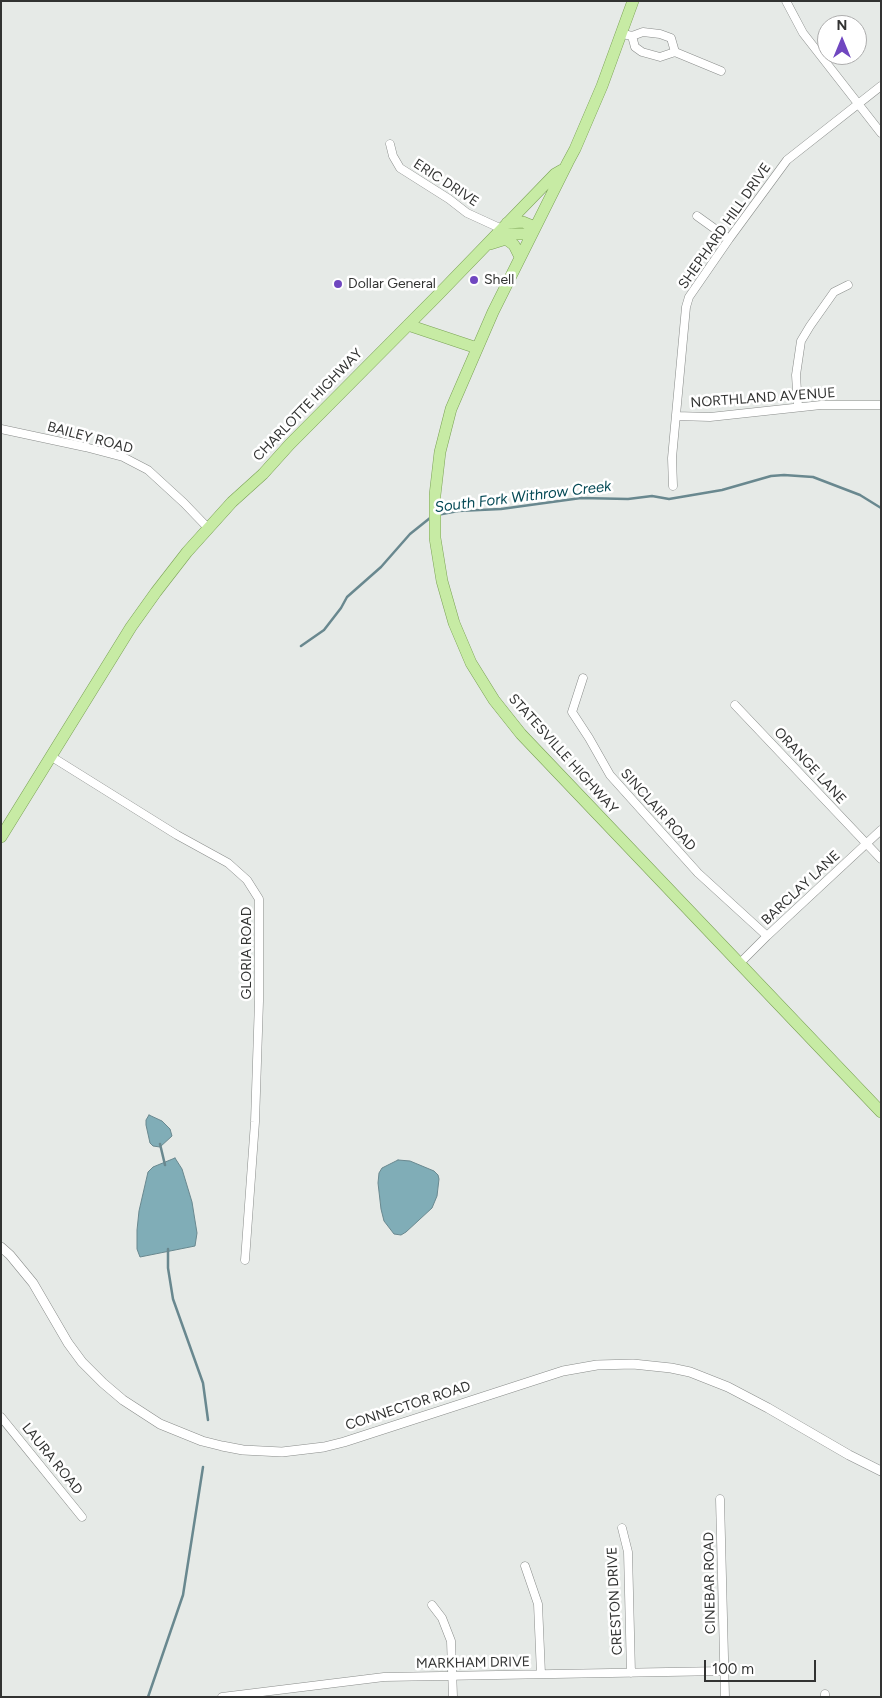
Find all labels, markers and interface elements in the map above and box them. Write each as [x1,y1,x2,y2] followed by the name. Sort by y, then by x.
[817,15,867,65] north arrow
[837,17,847,34] text: N
[410,156,482,210] street label: ERIC DRIVE
[675,160,775,292] street label: SHEPHARD HILL DRIVE
[484,272,514,288] place label: Shell
[468,274,480,286] marker: Shell
[348,276,436,292] place label: Dollar General
[332,278,344,290] marker: Dollar General
[250,345,366,465] street label: CHARLOTTE HIGHWAY
[690,385,836,411] street label: NORTHLAND AVENUE
[45,418,135,458] street label: BAILEY ROAD
[434,477,612,517] water label: South Fork Withrow Creek
[505,691,621,817] street label: STATESVILLE HIGHWAY
[770,724,850,808] street label: ORANGE LANE
[617,765,699,855] street label: SINCLAIR ROAD
[758,847,844,929] street label: BARCLAY LANE
[239,907,255,999] street label: GLORIA ROAD
[343,1378,473,1434] street label: CONNECTOR ROAD
[18,1420,86,1498] street label: LAURA ROAD
[701,1532,719,1634] street label: CINEBAR ROAD
[604,1546,626,1656] street label: CRESTON DRIVE
[707,1650,820,1682] scale bar
[416,1654,530,1672] street label: MARKHAM DRIVE
[712,1660,754,1678] text: 100 m

